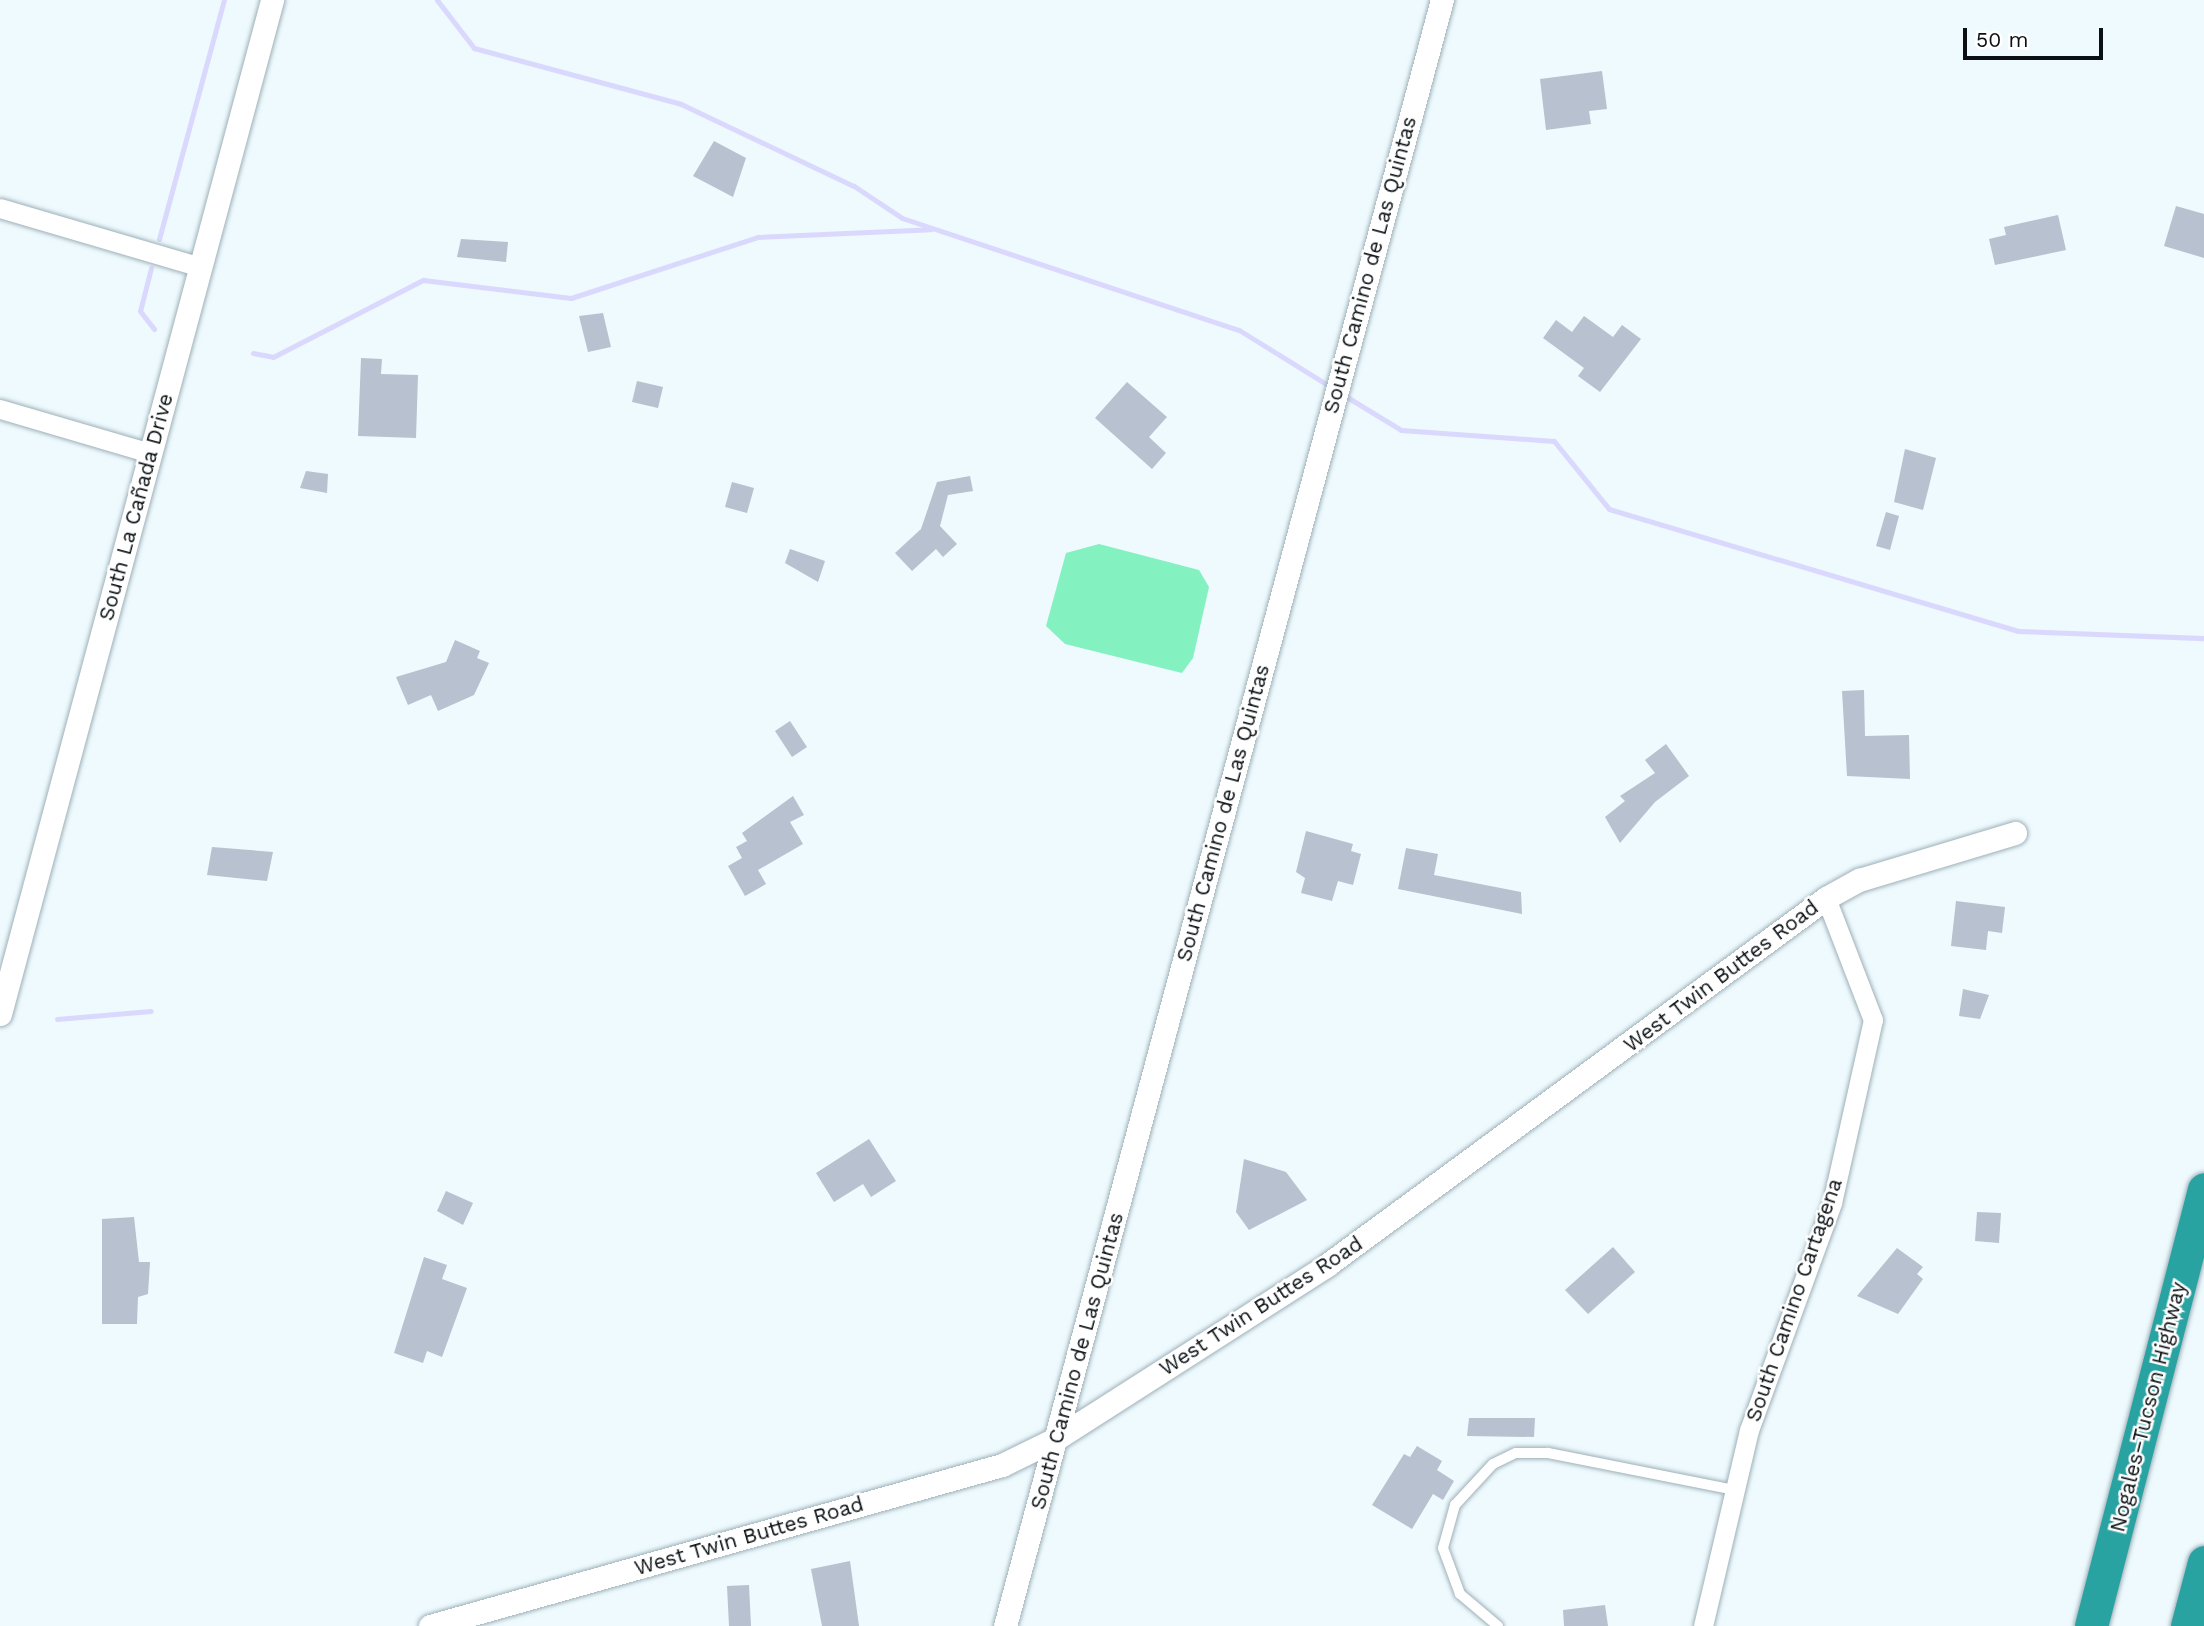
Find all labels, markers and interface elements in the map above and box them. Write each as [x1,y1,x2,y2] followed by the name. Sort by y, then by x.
[1966,14,2106,58] scale bar
[1976,27,2028,52] text: 50 m
[1318,114,1422,416] street label: South Camino de Las Quintas
[93,390,179,624] street label: South La Cañada Drive
[1171,662,1275,964] street label: South Camino de Las Quintas
[1618,894,1824,1058] street label: West Twin Buttes Road
[1740,1175,1848,1425] street label: South Camino Cartagena
[1025,1210,1129,1512] street label: South Camino de Las Quintas
[1154,1231,1368,1381] street label: West Twin Buttes Road
[2105,1279,2191,1535] street label: Nogales–Tucson Highway
[631,1491,867,1581] street label: West Twin Buttes Road

